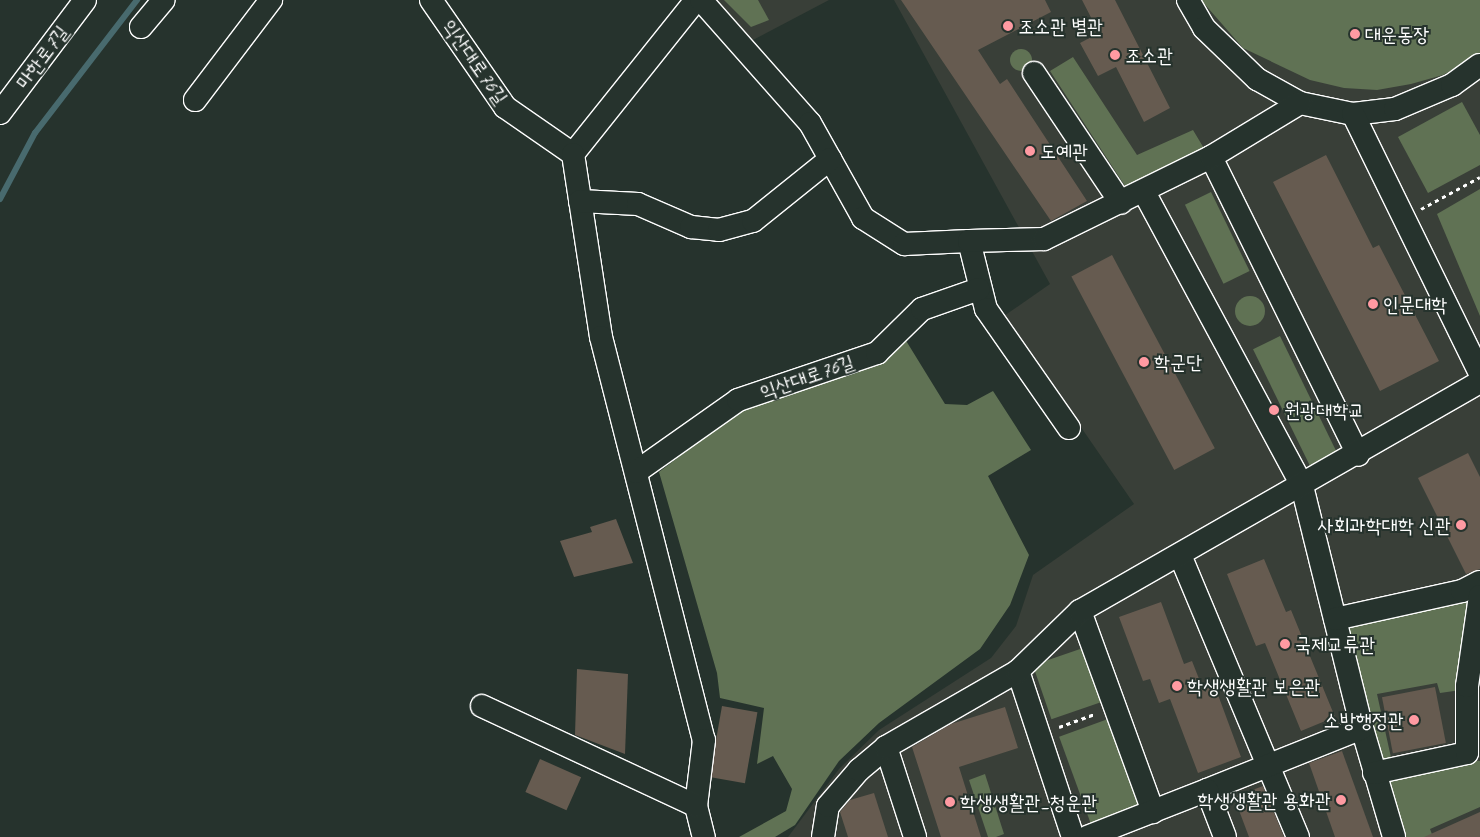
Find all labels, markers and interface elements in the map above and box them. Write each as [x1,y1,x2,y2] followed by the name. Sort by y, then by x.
[1018,14,1103,38] place label: 조소관 별관
[437,15,513,109] street label: 익산대로76길
[10,20,74,94] street label: 마한로7길
[1002,20,1014,32] marker: 조소관 별관
[1365,22,1429,46] place label: 대운동장
[1349,28,1361,40] marker: 대운동장
[1125,43,1173,67] place label: 조소관
[1109,49,1121,61] marker: 조소관
[1040,139,1088,163] place label: 도예관
[1024,145,1036,157] marker: 도예관
[1383,292,1447,316] place label: 인문대학
[1367,298,1379,310] marker: 인문대학
[757,350,857,404] street label: 익산대로76길
[1154,350,1202,374] place label: 학군단
[1138,356,1150,368] marker: 학군단
[1284,398,1364,422] place label: 원광대학교
[1268,404,1280,416] marker: 원광대학교
[1317,513,1451,537] place label: 사회과학대학 신관
[1455,519,1467,531] marker: 사회과학대학 신관
[1295,632,1375,656] place label: 국제교류관
[1279,638,1291,650] marker: 국제교류관
[1187,674,1321,698] place label: 학생생활관 보은관
[1171,680,1183,692] marker: 학생생활관 보은관
[1324,708,1404,732] place label: 소방행정관
[1408,714,1420,726] marker: 소방행정관
[1197,788,1331,812] place label: 학생생활관 용화관
[960,790,1098,814] place label: 학생생활관_청운관
[1335,794,1347,806] marker: 학생생활관 용화관
[944,796,956,808] marker: 학생생활관_청운관

